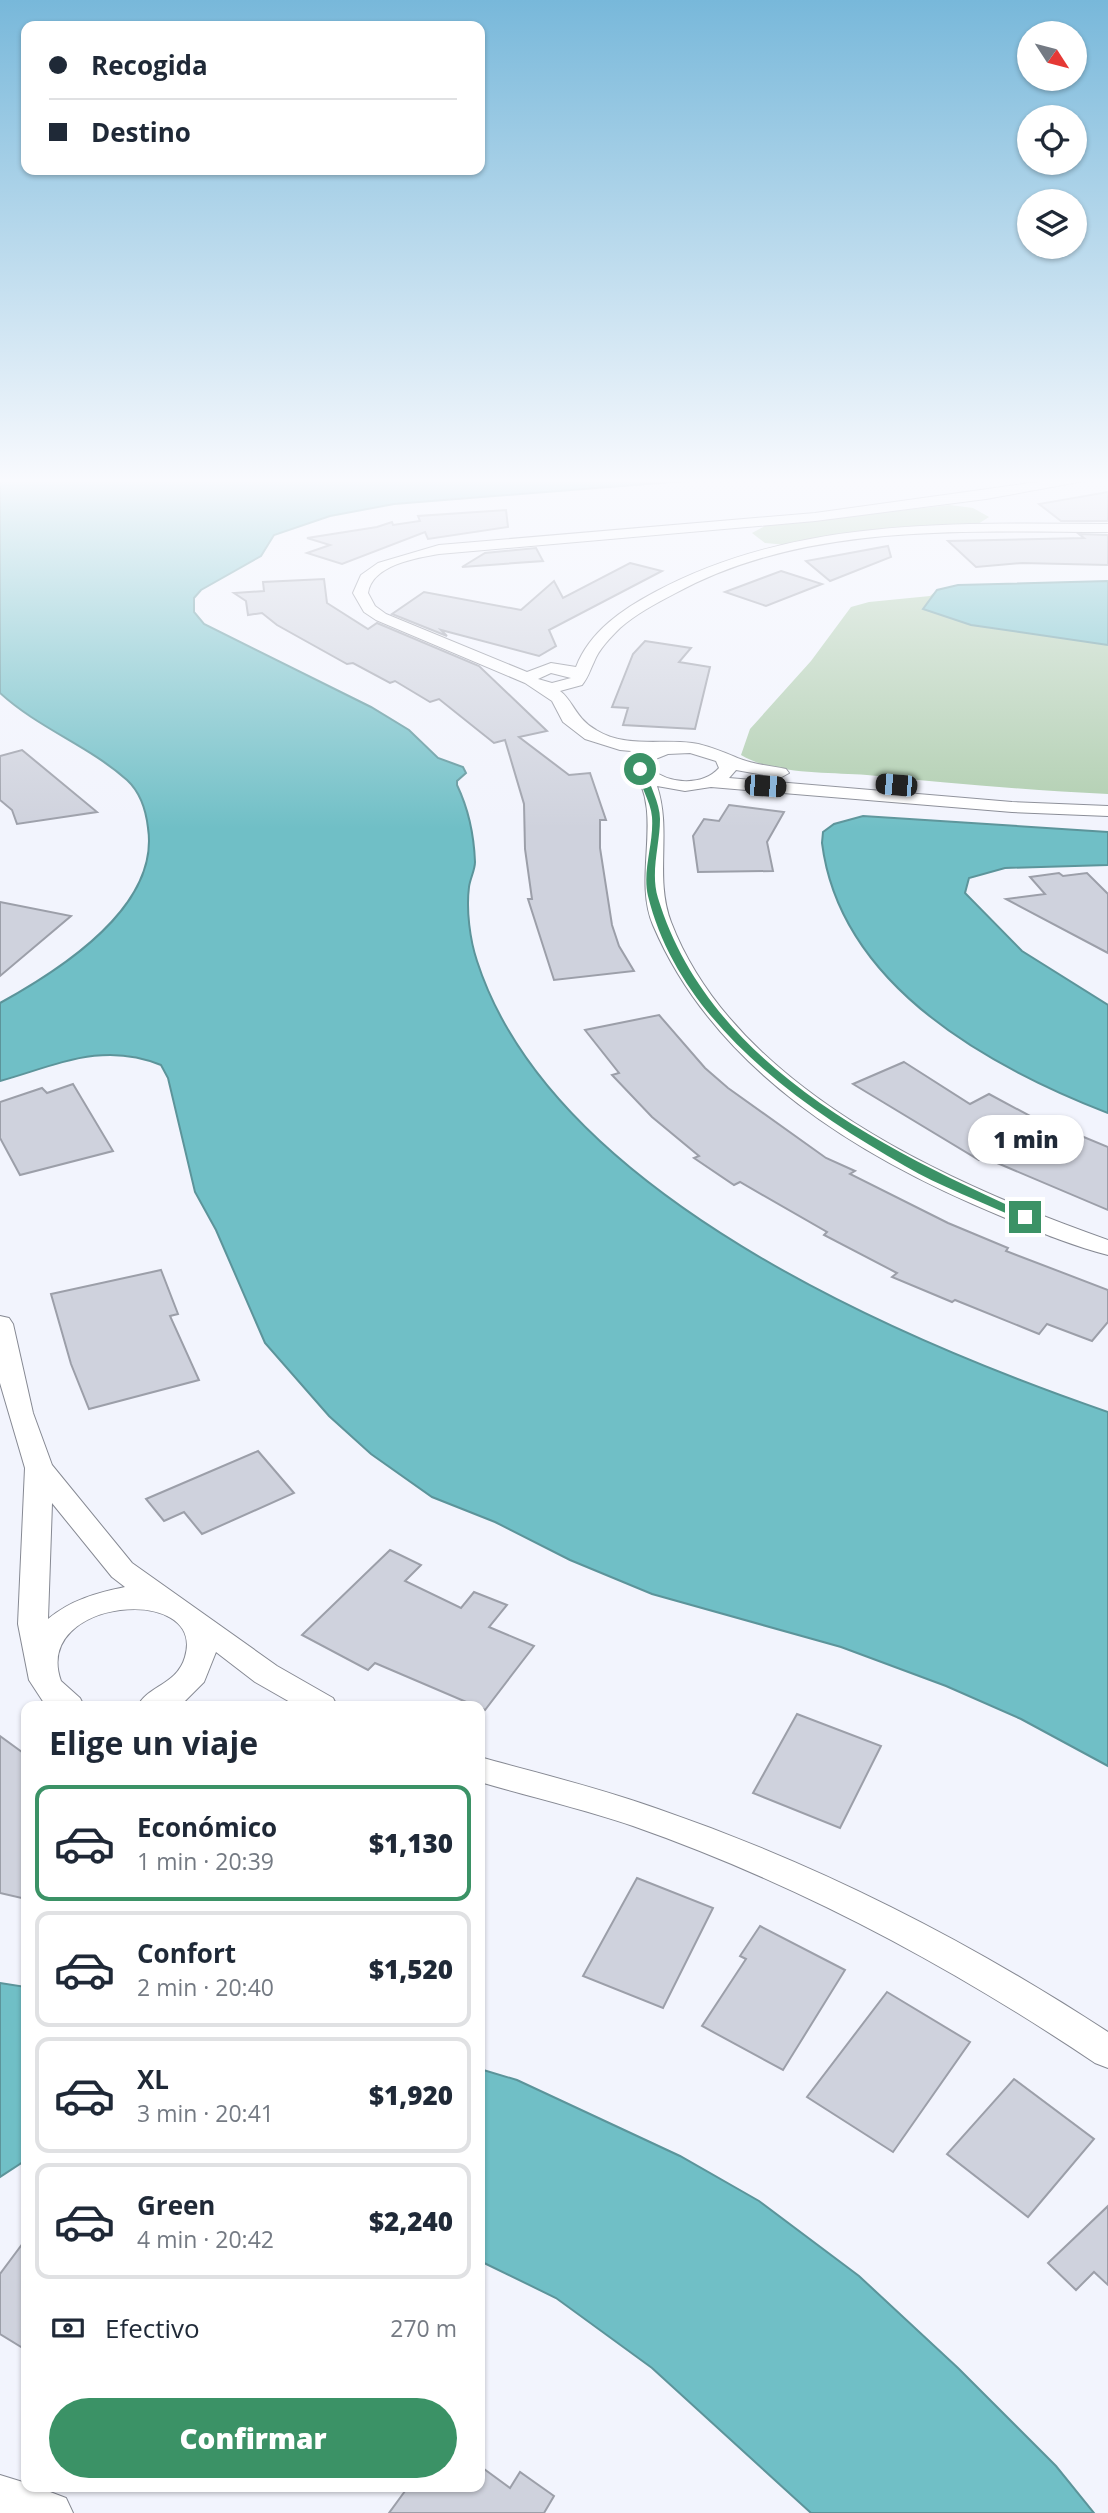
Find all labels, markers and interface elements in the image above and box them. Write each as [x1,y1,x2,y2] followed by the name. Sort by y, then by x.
[1017,21,1087,91] north arrow
[1017,21,1087,259] map controls
[91,47,208,83] text: Recogida
[1017,105,1087,175] button: locate
[91,114,191,150] text: Destino
[1017,189,1087,259] button: layers
[624,753,656,785] route start
[875,773,918,797] car
[744,774,787,798] car
[967,1116,1083,1164] callout: 1 min
[993,1123,1059,1155] text: 1 min
[1009,1201,1041,1233] route end
[49,1721,258,1764] text: Elige un viaje
[137,1809,277,1845] text: Económico
[53,1812,116,1875] icon: car
[369,1825,453,1861] text: $1,130
[137,1845,274,1877] text: 1 min · 20:39
[137,1935,236,1971] text: Confort
[53,1938,116,2001] icon: car
[369,1951,453,1987] text: $1,520
[137,1971,274,2003] text: 2 min · 20:40
[137,2061,169,2097] text: XL
[53,2064,116,2127] icon: car
[369,2077,453,2113] text: $1,920
[137,2097,274,2129] text: 3 min · 20:41
[137,2187,215,2223] text: Green
[53,2190,116,2253] icon: car
[369,2203,453,2239] text: $2,240
[137,2223,274,2255] text: 4 min · 20:42
[49,2309,87,2347] icon: cash
[105,2310,200,2346] text: Efectivo
[390,2312,457,2344] text: 270 m
[49,2398,457,2478] button: Confirmar

